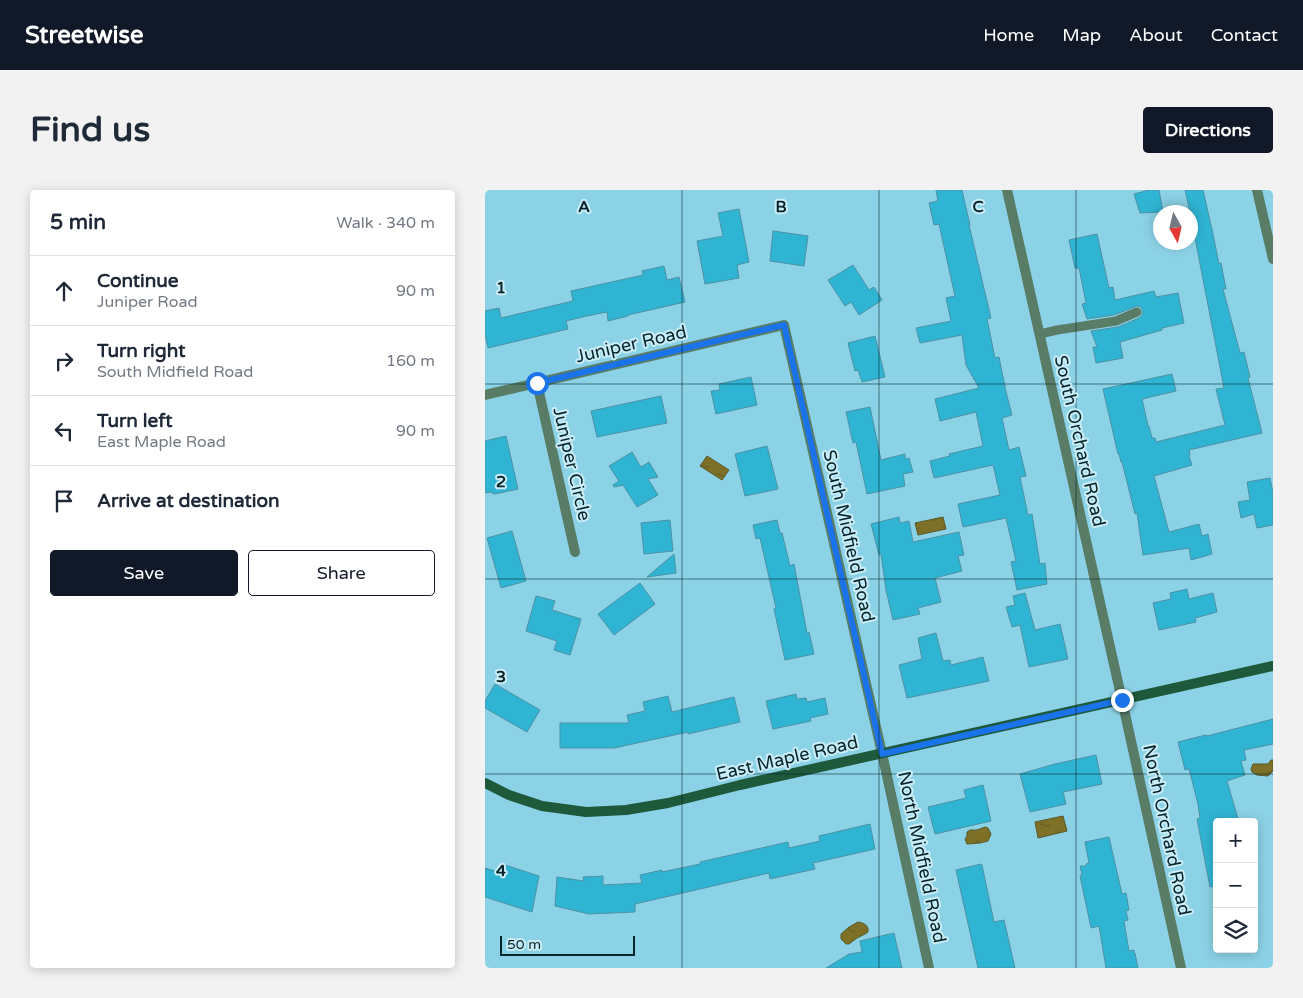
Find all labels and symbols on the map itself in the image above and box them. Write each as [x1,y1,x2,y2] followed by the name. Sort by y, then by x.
[578,197,590,217] text: A
[775,197,787,217] text: B
[972,197,984,217] text: C
[1153,205,1198,250] north arrow
[496,278,506,298] text: 1
[573,321,689,367] street label: Juniper Road
[1050,353,1110,529] street label: South Orchard Road
[526,372,549,395] route start
[548,405,596,523] street label: Juniper Circle
[818,448,880,624] street label: South Midfield Road
[496,472,506,492] text: 2
[496,667,506,687] text: 3
[1111,689,1134,712] route end
[714,731,860,785] street label: East Maple Road
[1138,743,1196,917] street label: North Orchard Road
[893,769,951,945] street label: North Midfield Road
[496,861,506,881] text: 4
[500,933,635,956] scale bar

